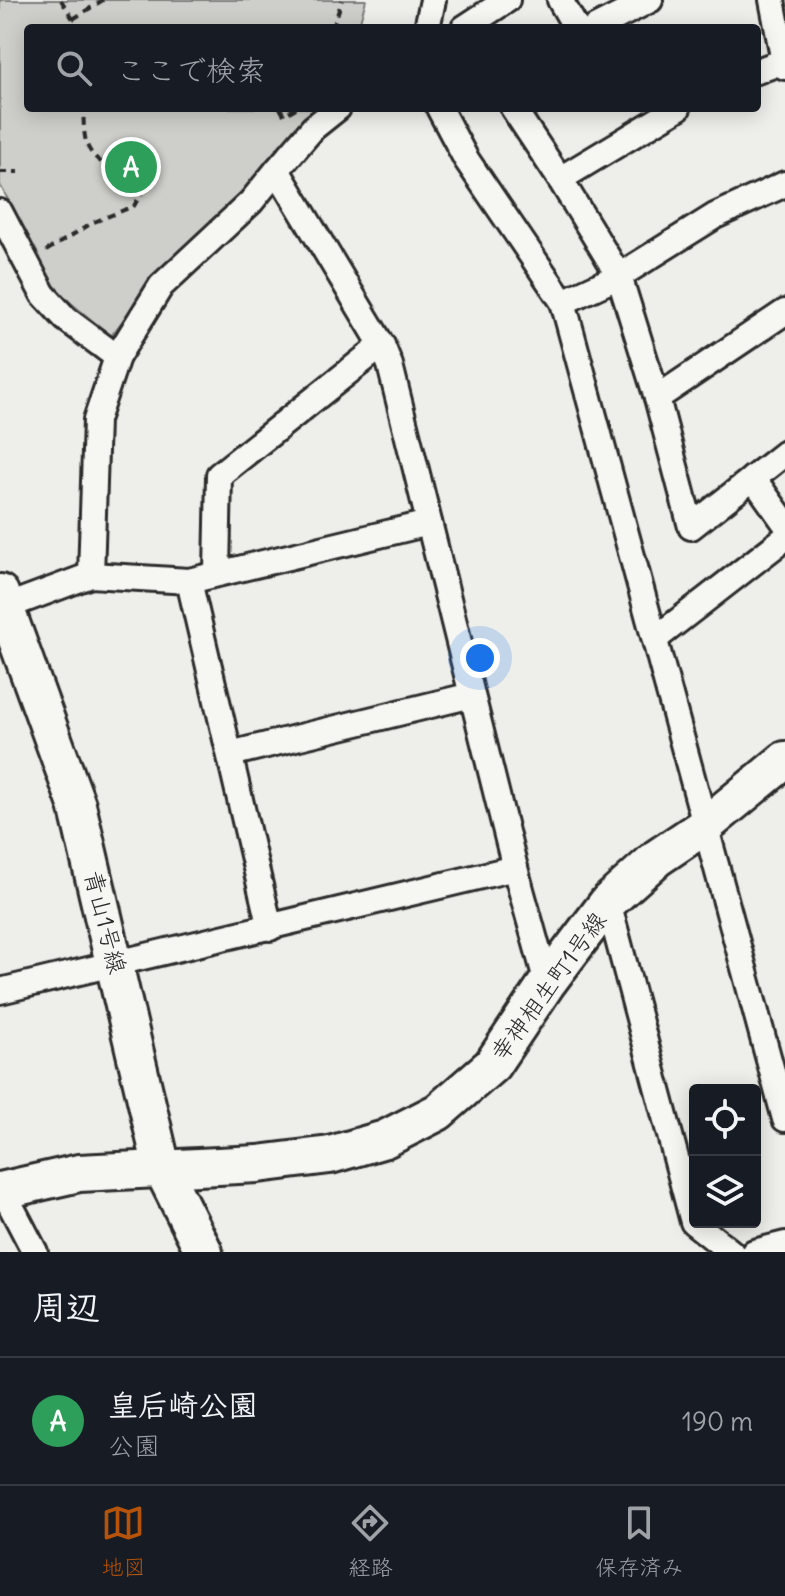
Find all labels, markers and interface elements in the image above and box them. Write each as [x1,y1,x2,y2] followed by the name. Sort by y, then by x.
[24,24,761,112] search box
[52,46,96,90] icon: search
[116,51,266,89] text: ここで検索
[105,137,157,197] pin: A
[460,638,500,678] your location
[79,867,133,977] street label: 青山1号線
[484,905,612,1067] street label: 幸神相生町1号線
[689,1084,761,1228] map controls
[689,1084,761,1156] button: locate
[689,1156,761,1228] button: layers
[32,1285,100,1328] text: 周辺
[108,1386,258,1424] text: 皇后崎公園
[50,1405,66,1438] text: A
[682,1405,753,1438] text: 190 m
[108,1429,160,1462] text: 公園
[101,1501,146,1581] tab: 地図
[348,1501,393,1581] tab: 経路
[595,1501,684,1581] tab: 保存済み

